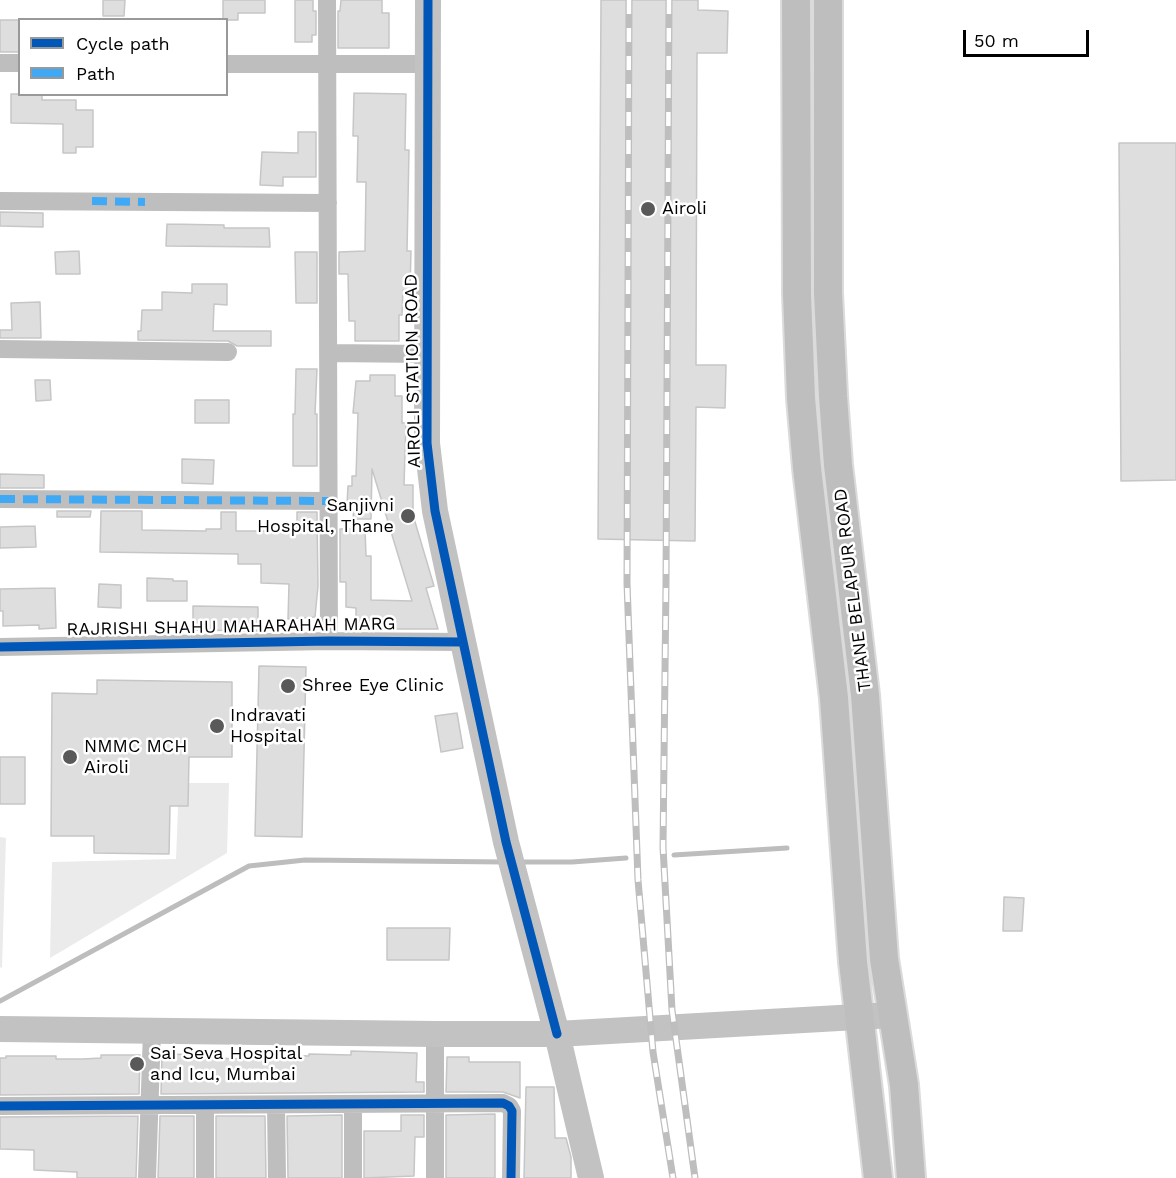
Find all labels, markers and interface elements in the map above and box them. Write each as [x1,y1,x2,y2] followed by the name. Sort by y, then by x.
[18,18,228,96] legend
[966,18,1092,56] scale bar
[974,30,1019,51] text: 50 m
[76,33,170,54] text: Cycle path
[76,63,116,84] text: Path
[662,198,707,220] place label: Airoli
[639,200,657,218] marker: Airoli
[401,274,425,468] street label: AIROLI STATION ROAD
[830,487,876,693] street label: THANE BELAPUR ROAD
[257,495,394,538] place label: Sanjivni Hospital, Thane
[399,507,417,525] marker: Sanjivni Hospital, Thane
[66,613,396,641] street label: RAJRISHI SHAHU MAHARAHAH MARG
[302,675,444,697] place label: Shree Eye Clinic
[279,677,297,695] marker: Shree Eye Clinic
[230,705,306,748] place label: Indravati Hospital
[208,717,226,735] marker: Indravati Hospital
[84,736,187,778] place label: NMMC MCH Airoli
[61,748,79,766] marker: NMMC MCH Airoli
[150,1043,302,1086] place label: Sai Seva Hospital and Icu, Mumbai
[128,1055,146,1073] marker: Sai Seva Hospital and Icu, Mumbai

